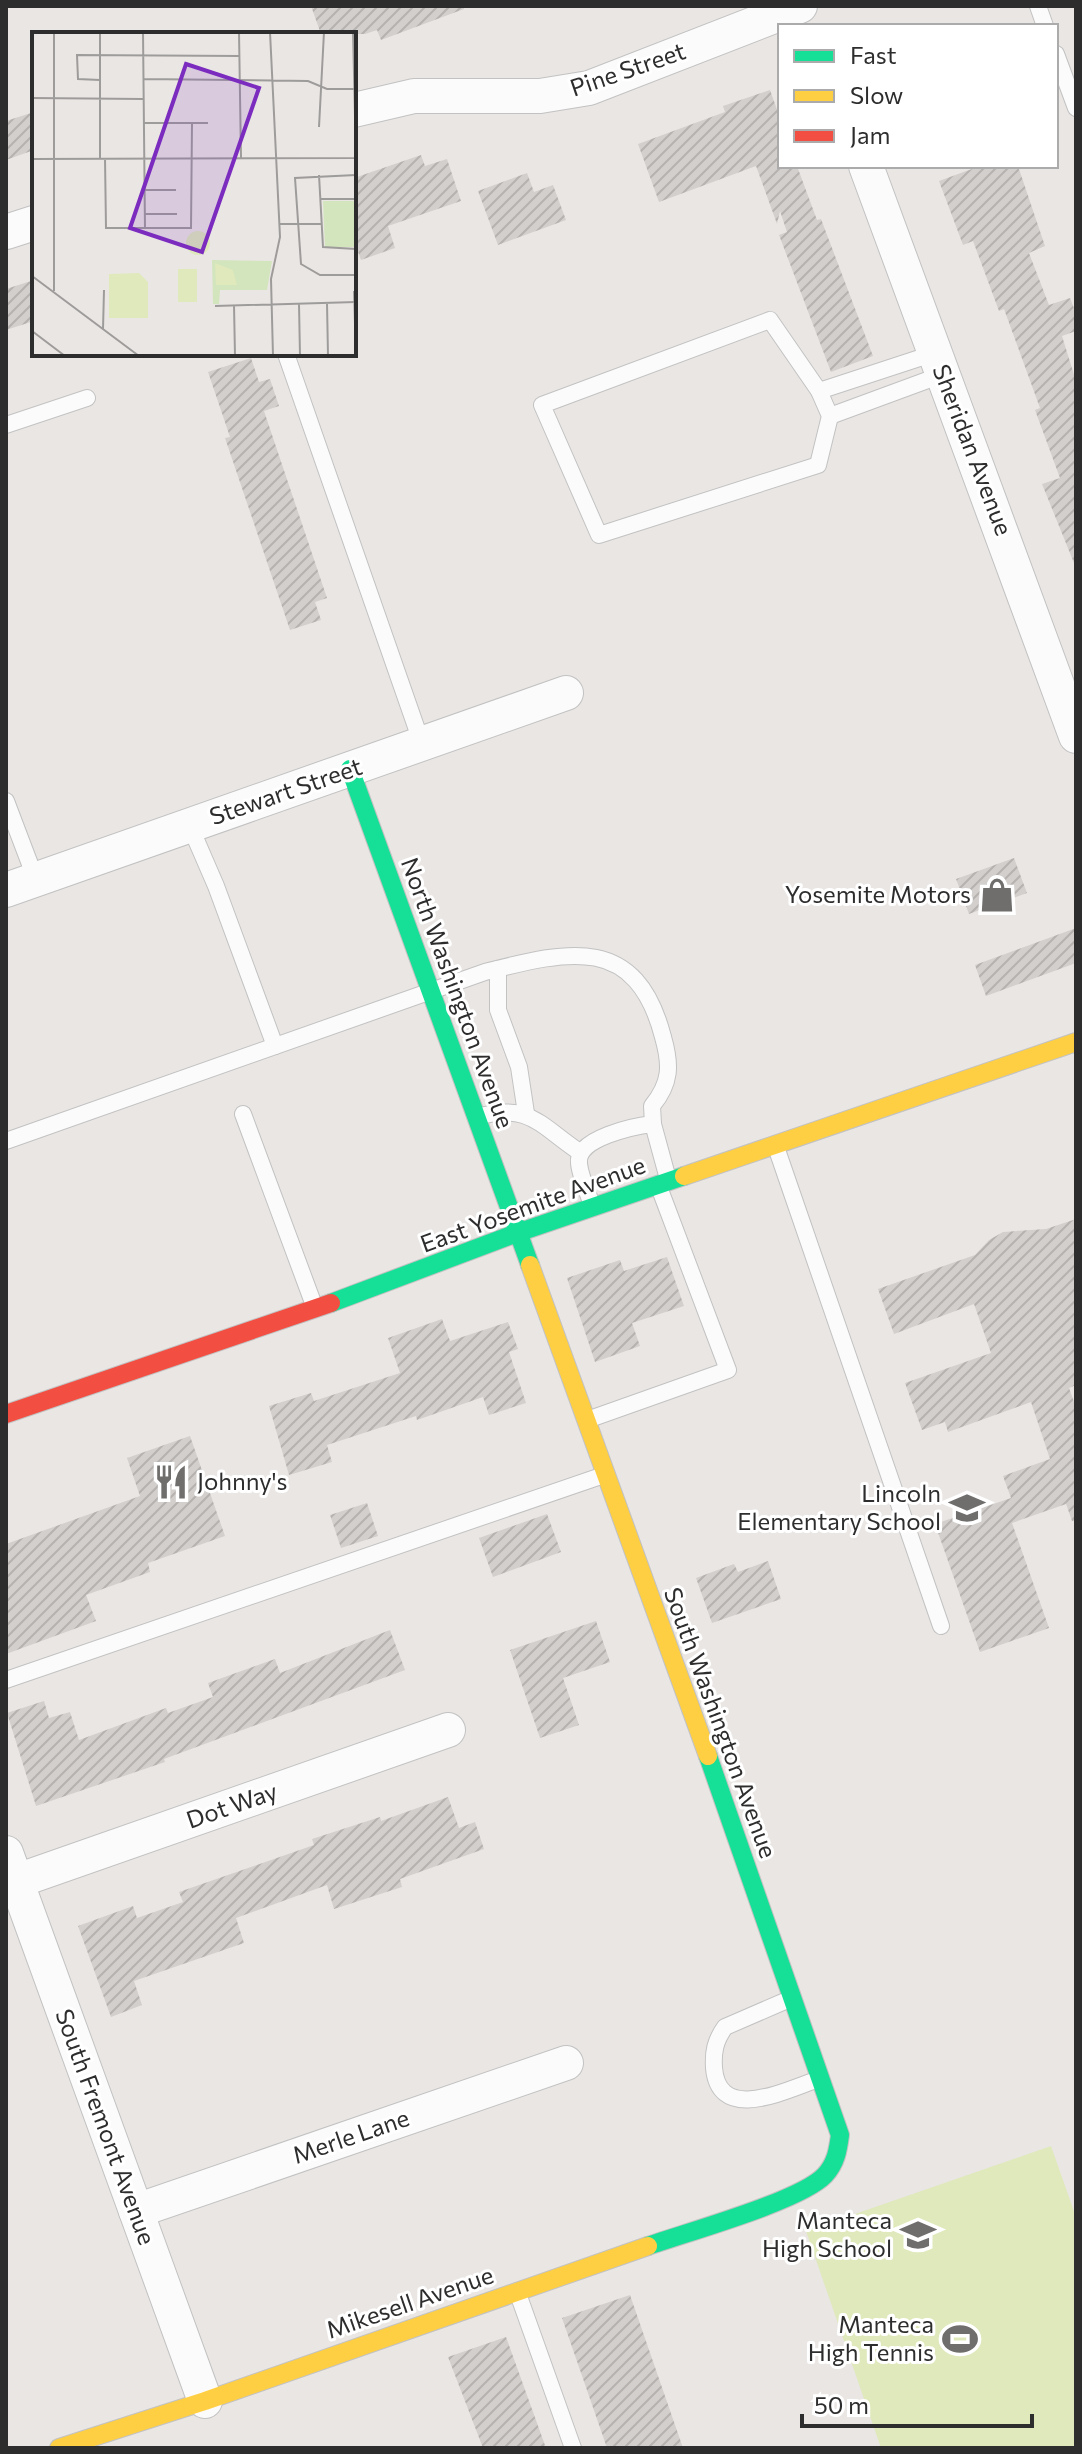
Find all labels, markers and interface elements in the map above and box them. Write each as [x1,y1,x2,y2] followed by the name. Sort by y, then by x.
[778,24,1058,168] legend
[32,32,356,356] inset map
[566,35,689,102] street label: Pine Street
[850,40,897,69] text: Fast
[850,80,903,109] text: Slow
[850,120,890,149] text: Jam
[927,360,1019,539] street label: Sheridan Avenue
[206,751,366,830] street label: Stewart Street
[396,853,521,1132] street label: North Washington Avenue
[978,876,1016,914] shop icon: Yosemite Motors
[785,879,971,908] place label: Yosemite Motors
[416,1149,649,1258] street label: East Yosemite Avenue
[152,1463,190,1501] restaurant icon: Johnny's
[197,1466,288,1495] place label: Johnny's
[737,1478,941,1535] place label: Lincoln Elementary School
[948,1489,986,1527] school or university icon: Lincoln Elementary School
[659,1583,784,1862] street label: South Washington Avenue
[182,1776,281,1834] street label: Dot Way
[50,2005,163,2248] street label: South Fremont Avenue
[288,2102,413,2169] street label: Merle Lane
[762,2205,892,2262] place label: Manteca High School
[899,2216,937,2254] school or university icon: Manteca High School
[322,2259,497,2344] street label: Mikesell Avenue
[808,2309,934,2366] place label: Manteca High Tennis
[941,2320,979,2358] sports icon: Manteca High Tennis
[802,2378,1032,2428] scale bar
[814,2390,869,2419] text: 50 m

